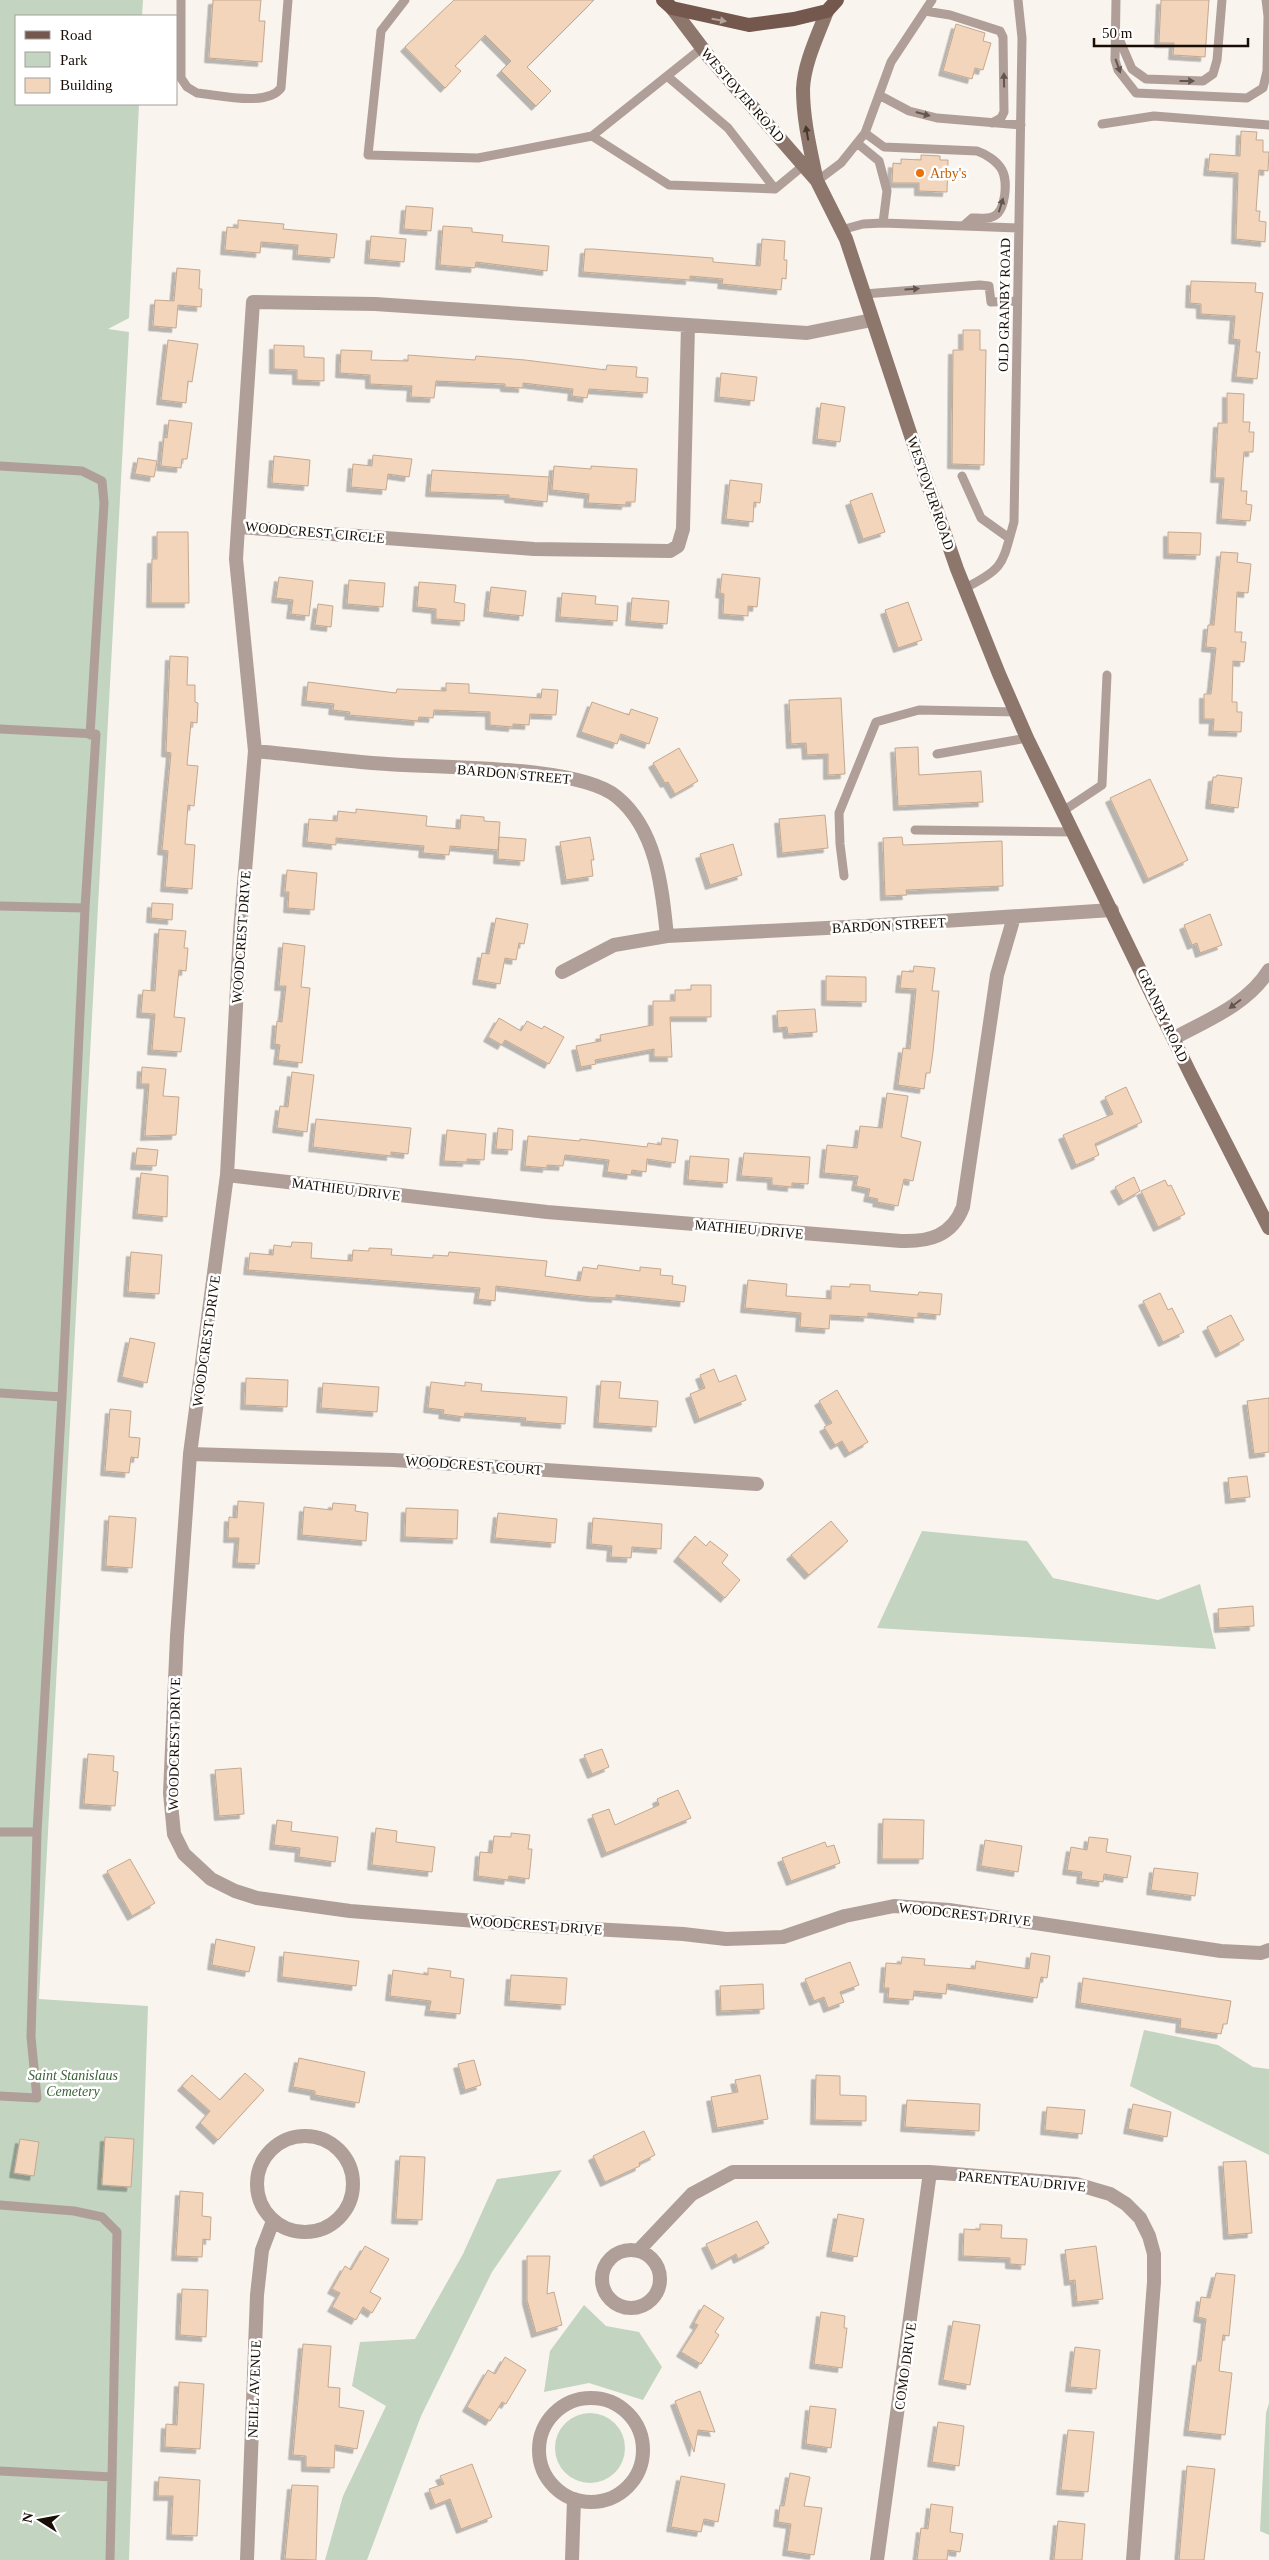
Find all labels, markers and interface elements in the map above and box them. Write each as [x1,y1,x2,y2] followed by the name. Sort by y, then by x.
[15,15,178,105] legend
[1094,15,1248,47] scale bar
[711,16,727,24] one-way arrow
[1102,25,1133,41] text: 50 m
[60,27,92,43] text: Road
[698,45,787,145] street label: WESTOVER ROAD
[60,52,88,68] text: Park
[1115,58,1122,73] one-way arrow
[1000,72,1008,88] one-way arrow
[60,77,113,93] text: Building
[1179,77,1195,85] one-way arrow
[916,111,931,119] one-way arrow
[802,125,810,141] one-way arrow
[930,166,967,181] place label: Arby's
[914,167,926,179] marker: Arby's
[997,197,1005,212] one-way arrow
[996,238,1013,372] street label: OLD GRANBY ROAD
[905,285,921,293] one-way arrow
[904,434,957,552] street label: WESTOVER ROAD
[244,519,385,546] street label: WOODCREST CIRCLE
[457,762,572,787] street label: BARDON STREET
[229,870,254,1004] street label: WOODCREST DRIVE
[832,915,947,936] street label: BARDON STREET
[1134,966,1191,1065] street label: GRANBY ROAD
[1229,999,1242,1010] one-way arrow
[291,1175,401,1204] street label: MATHIEU DRIVE
[694,1217,804,1242] street label: MATHIEU DRIVE
[190,1274,223,1408] street label: WOODCREST DRIVE
[405,1453,543,1478] street label: WOODCREST COURT
[166,1677,183,1811] street label: WOODCREST DRIVE
[898,1900,1032,1929] street label: WOODCREST DRIVE
[469,1913,603,1938] street label: WOODCREST DRIVE
[28,2068,118,2099] park label: Saint Stanislaus Cemetery
[957,2168,1086,2195] street label: PARENTEAU DRIVE
[892,2321,919,2411] street label: COMO DRIVE
[245,2340,264,2438] street label: NEILL AVENUE
[15,2495,65,2545] north arrow
[19,2511,36,2524] text: N

